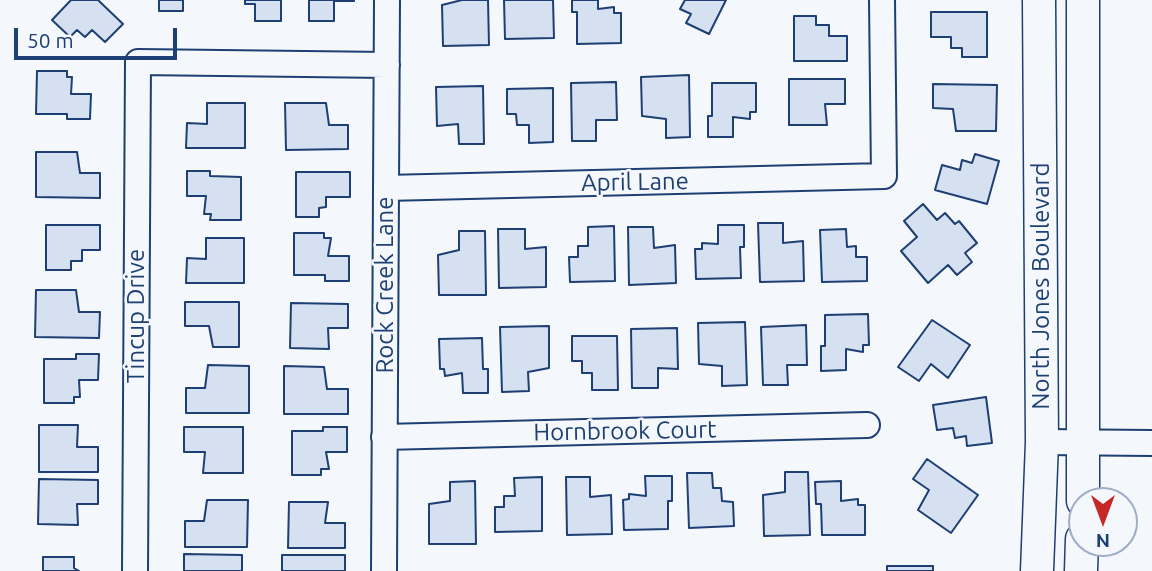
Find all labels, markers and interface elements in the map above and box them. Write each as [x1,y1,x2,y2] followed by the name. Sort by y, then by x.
[18,14,180,58] scale bar
[27,28,74,52] text: 50 m
[1027,162,1055,410] street label: North Jones Boulevard
[581,167,689,197] street label: April Lane
[371,196,399,374] street label: Rock Creek Lane
[122,249,150,383] street label: Tincup Drive
[533,415,717,447] street label: Hornbrook Court
[1068,487,1138,557] north arrow
[1096,530,1110,552] text: N

